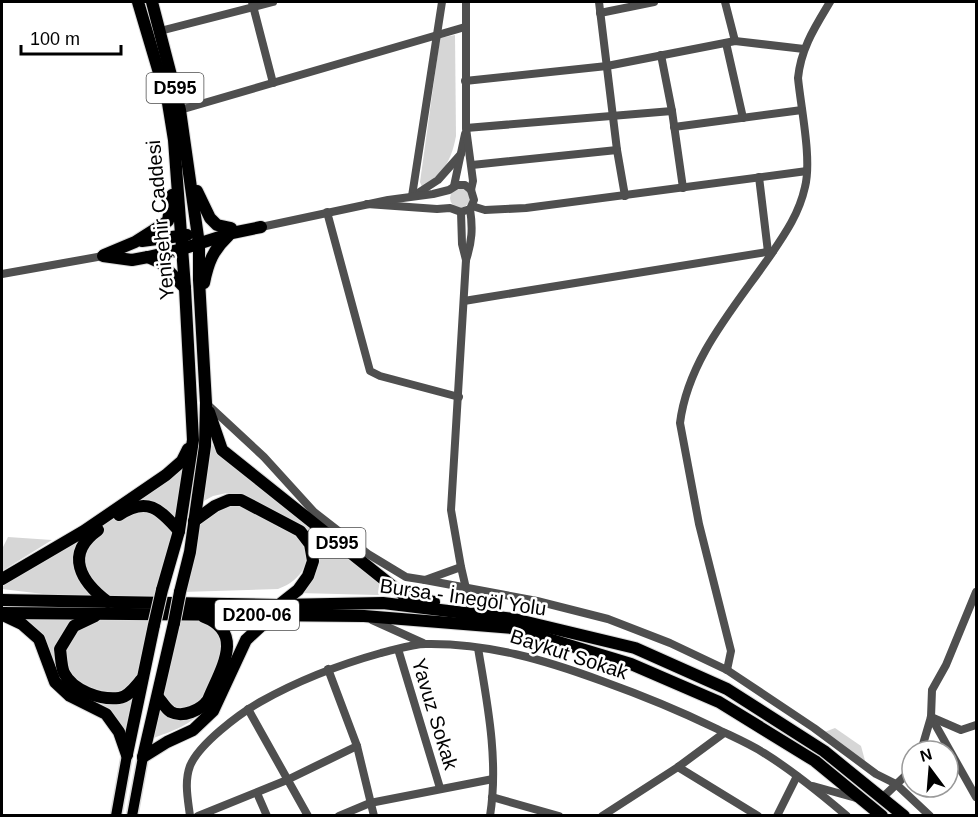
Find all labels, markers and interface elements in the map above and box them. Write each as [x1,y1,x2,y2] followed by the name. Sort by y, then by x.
[21,18,122,56] scale bar
[30,29,80,49] text: 100 m
[146,73,204,103] road number: D595
[142,139,178,301] street label: Yenişehir Caddesi
[308,528,366,558] road number: D595
[378,574,548,620] street label: Bursa - İnegöl Yolu
[215,600,299,630] road number: D200-06
[507,625,631,684] street label: Baykut Sokak
[408,656,463,773] street label: Yavuz Sokak
[900,739,960,799] north arrow
[918,745,934,765] text: N

